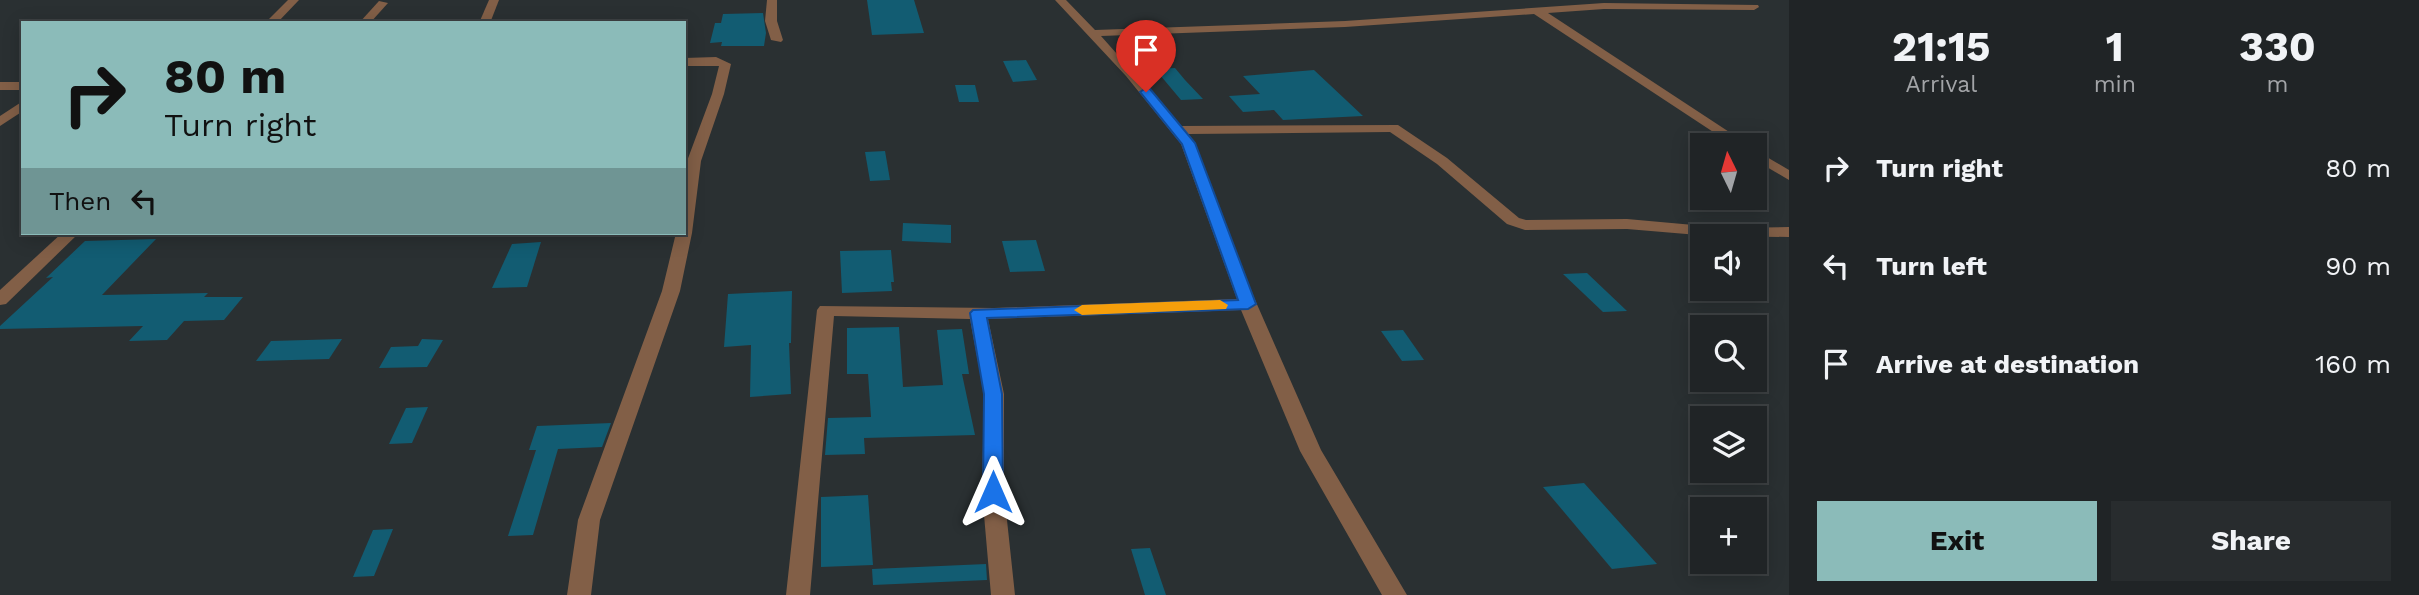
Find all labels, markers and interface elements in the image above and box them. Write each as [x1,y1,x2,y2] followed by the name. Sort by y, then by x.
[1116,20,1176,92] pin
[1892,22,1991,71] text: 21:15
[2106,22,2124,71] text: 1
[2239,22,2316,71] text: 330
[1127,31,1165,69] icon: arrive
[164,47,286,105] text: 80 m
[49,49,140,140] icon: right
[1905,71,1977,98] text: Arrival
[2094,71,2136,98] text: min
[2266,71,2288,98] text: m
[164,106,316,144] text: Turn right
[1690,133,1768,210] north arrow
[1690,133,1767,574] map controls
[1817,149,1855,187] icon: right
[1876,153,2003,183] text: Turn right
[2325,153,2391,183] text: 80 m
[125,182,163,220] icon: left
[49,186,111,216] text: Then
[1690,224,1767,301] button: sound
[1817,247,1855,285] icon: left
[1876,251,1987,281] text: Turn left
[2325,251,2391,281] text: 90 m
[1690,315,1767,392] button: search
[1817,345,1855,383] icon: arrive
[1876,349,2139,379] text: Arrive at destination
[2315,349,2391,379] text: 160 m
[1690,406,1767,483] button: layers
[956,455,1030,529] position arrow
[1690,497,1767,574] button: +
[1817,501,2097,581] button: Exit
[2111,501,2391,581] button: Share

